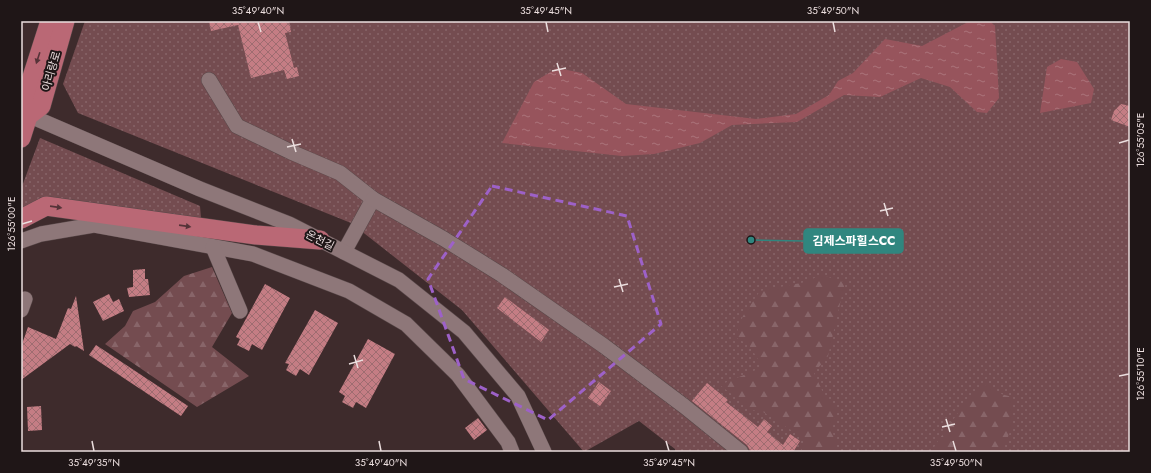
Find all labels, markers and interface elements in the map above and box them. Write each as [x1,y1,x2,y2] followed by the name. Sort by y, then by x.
[232,3,284,18] text: 35°49'40"N
[520,3,572,18] text: 35°49'45"N
[807,3,859,18] text: 35°49'50"N
[38,49,64,93] street label: 아리랑로
[35,52,41,64] one-way arrow
[1133,113,1148,167] text: 126°55'05"E
[4,196,19,252] text: 126°55'00"E
[50,204,63,210] one-way arrow
[179,222,191,229] one-way arrow
[303,226,337,254] street label: 온천길
[804,229,903,253] callout: 김제스파힐스CC
[812,232,896,250] text: 김제스파힐스CC
[1133,347,1148,401] text: 126°55'10"E
[68,455,120,470] text: 35°49'35"N
[355,455,407,470] text: 35°49'40"N
[643,455,695,470] text: 35°49'45"N
[930,455,982,470] text: 35°49'50"N

